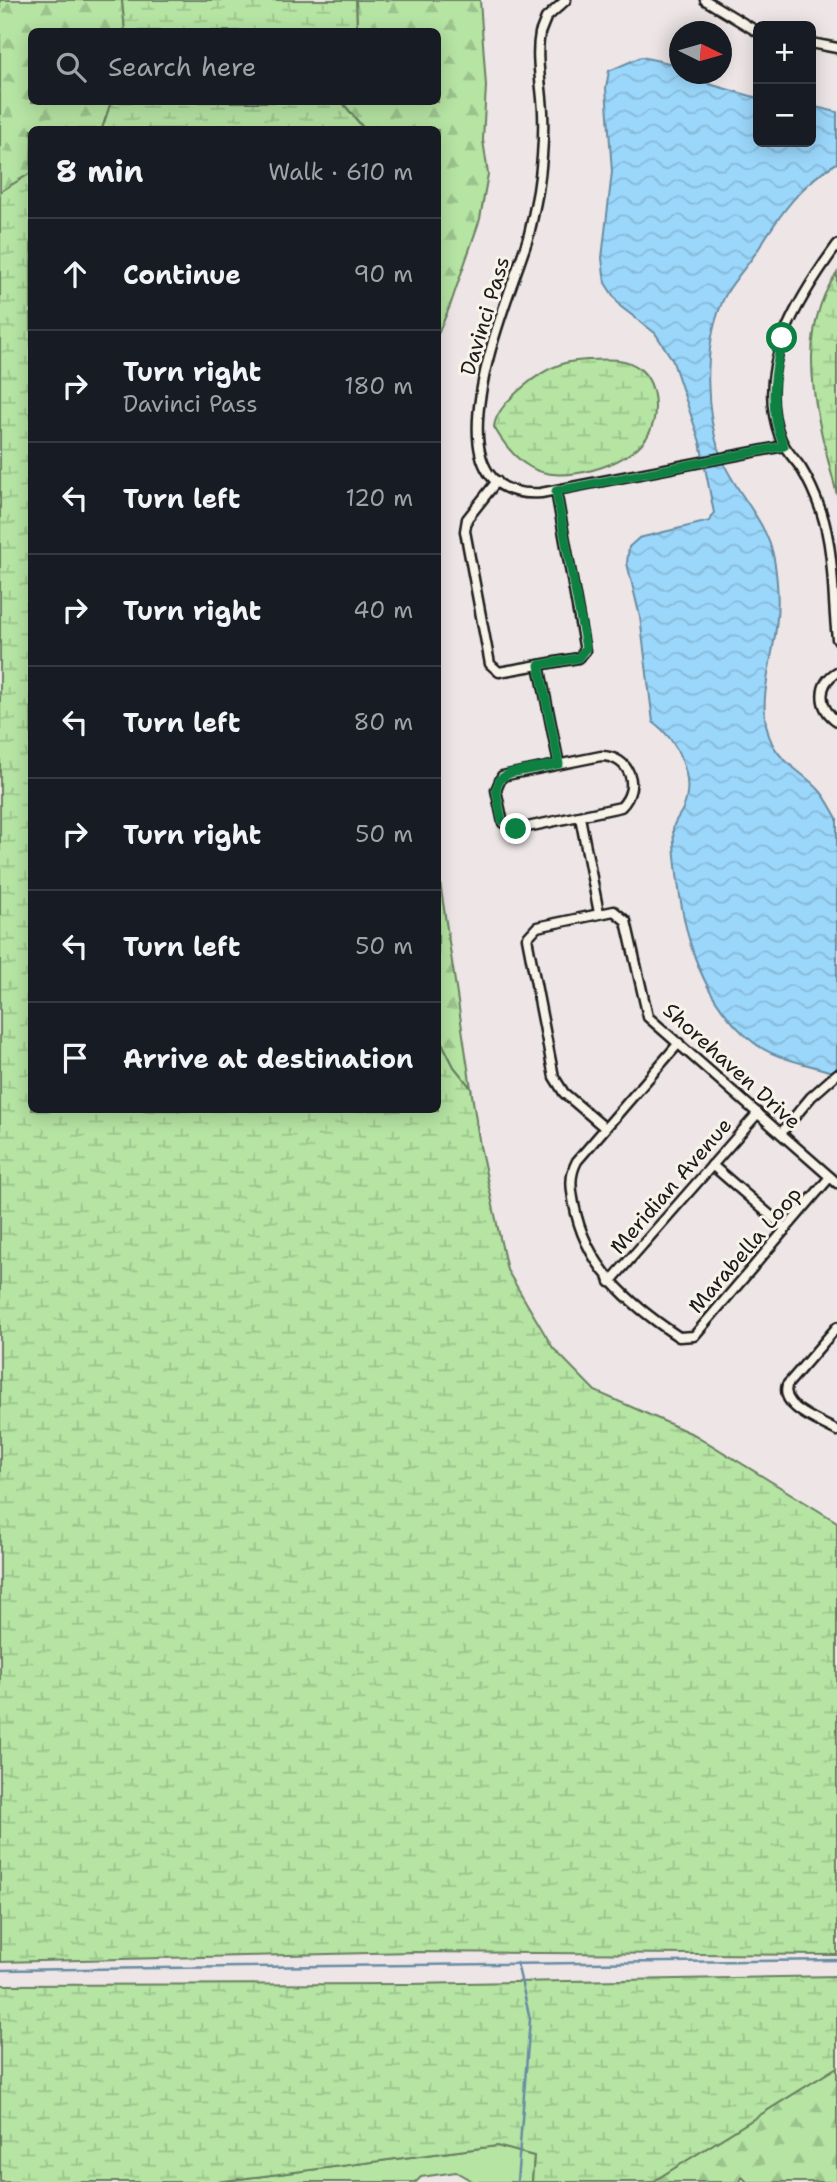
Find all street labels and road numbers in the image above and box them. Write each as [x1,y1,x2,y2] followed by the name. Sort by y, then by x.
[454,253,516,379] street label: Davinci Pass
[657,997,807,1135] street label: Shorehaven Drive
[604,1112,738,1260] street label: Meridian Avenue
[682,1181,808,1319] street label: Marabella Loop

